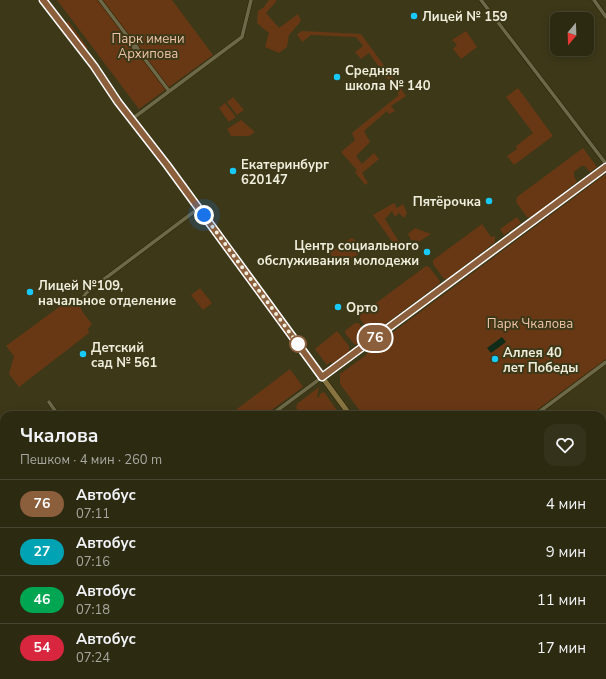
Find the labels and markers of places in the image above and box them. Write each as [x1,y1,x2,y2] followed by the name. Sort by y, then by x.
[422,8,508,26] place label: Лицей № 159
[409,11,419,21] marker: Лицей № 159
[345,62,431,95] place label: Средняя школа № 140
[332,72,342,82] marker: Средняя школа № 140
[241,156,329,189] place label: Екатеринбург 620147
[228,166,238,176] marker: Екатеринбург 620147
[413,193,481,211] place label: Пятёрочка
[484,196,494,206] marker: Пятёрочка
[257,237,419,270] place label: Центр социального обслуживания молодежи
[422,247,432,257] marker: Центр социального обслуживания молодежи
[38,277,176,310] place label: Лицей №109, начальное отделение
[25,287,35,297] marker: Лицей №109, начальное отделение
[346,299,378,317] place label: Орто
[333,302,343,312] marker: Орто
[289,335,307,353] unlabelled marker
[91,339,158,372] place label: Детский сад № 561
[503,344,578,377] place label: Аллея 40 лет Победы
[78,349,88,359] marker: Детский сад № 561
[490,354,500,364] marker: Аллея 40 лет Победы

